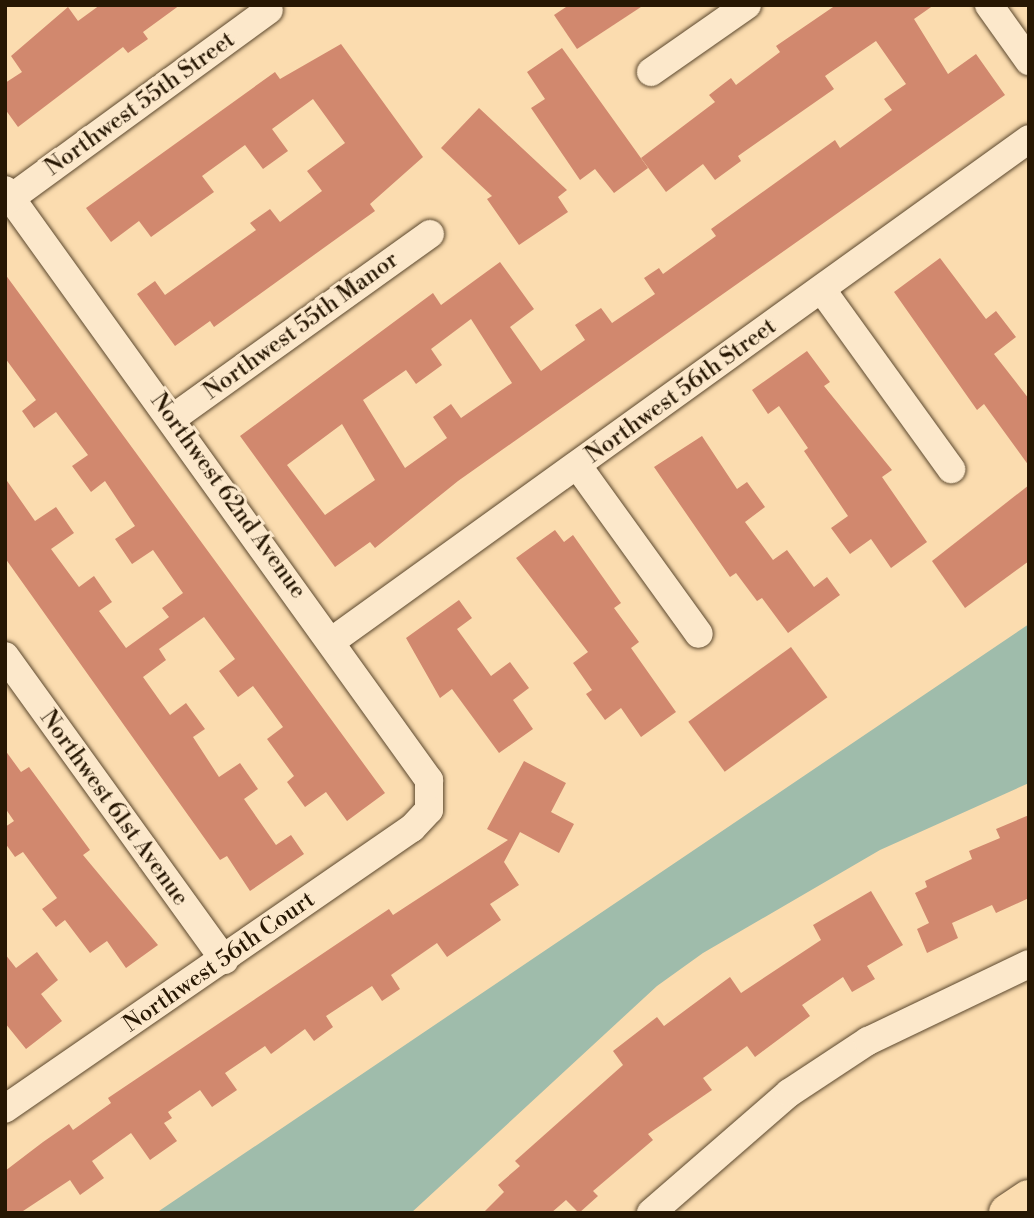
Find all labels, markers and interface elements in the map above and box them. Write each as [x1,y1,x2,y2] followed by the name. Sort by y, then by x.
[40,26,240,182] street label: Northwest 55th Street
[198,246,404,406] street label: Northwest 55th Manor
[580,313,782,469] street label: Northwest 56th Street
[144,388,312,604] street label: Northwest 62nd Avenue
[34,705,194,911] street label: Northwest 61st Avenue
[118,886,320,1038] street label: Northwest 56th Court

